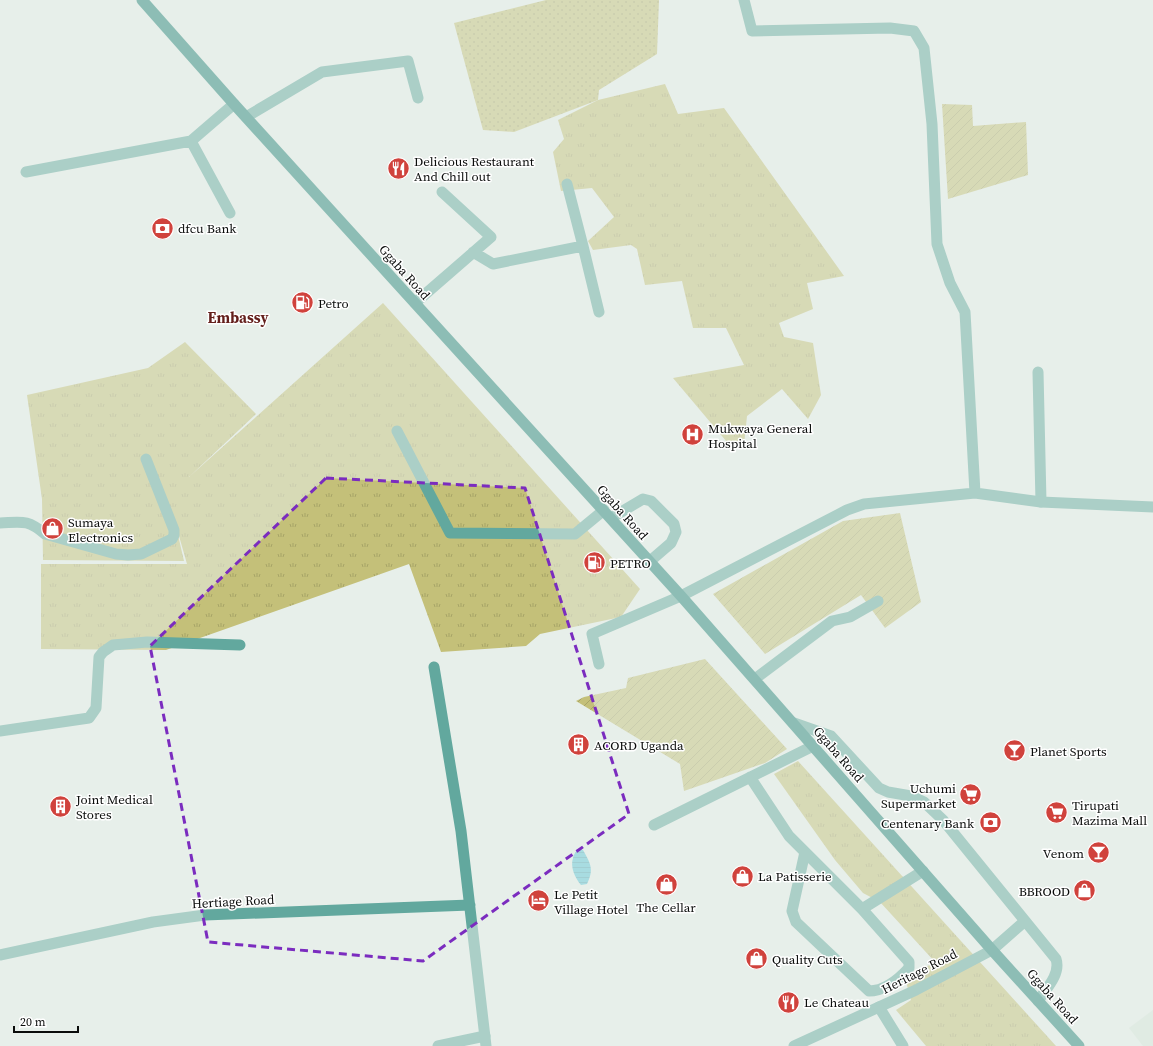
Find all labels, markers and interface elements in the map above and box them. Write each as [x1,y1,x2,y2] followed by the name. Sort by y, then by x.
[414,153,535,185] place label: Delicious Restaurant And Chill out
[386,155,412,181] restaurant icon: Delicious Restaurant And Chill out
[150,215,176,241] bank icon: dfcu Bank
[178,220,237,237] place label: dfcu Bank
[375,241,434,304] street label: Ggaba Road
[289,290,315,316] fuel station icon: Petro
[318,295,349,312] place label: Petro
[207,307,269,328] district label: Embassy
[708,420,812,452] place label: Mukwaya General Hospital
[680,422,706,448] hospital icon: Mukwaya General Hospital
[593,481,652,544] street label: Ggaba Road
[68,514,134,546] place label: Sumaya Electronics
[39,516,65,542] shop icon: Sumaya Electronics
[581,550,607,576] fuel station icon: PETRO
[610,555,651,572] place label: PETRO
[810,723,868,786] street label: Ggaba Road
[566,732,592,758] building icon: ACORD Uganda
[594,737,684,754] place label: ACORD Uganda
[1001,738,1027,764] bar icon: Planet Sports
[1030,743,1107,760] place label: Planet Sports
[881,780,957,812] place label: Uchumi Supermarket
[958,782,984,808] supermarket icon: Uchumi Supermarket
[75,791,153,823] place label: Joint Medical Stores
[48,793,74,819] building icon: Joint Medical Stores
[1072,797,1147,829] place label: Tirupati Mazima Mall
[1043,799,1069,825] supermarket icon: Tirupati Mazima Mall
[977,810,1003,836] bank icon: Centenary Bank
[881,815,975,832] place label: Centenary Bank
[1086,840,1112,866] bar icon: Venom
[1043,845,1084,862] place label: Venom
[730,863,756,889] shop icon: La Patisserie
[758,868,832,885] place label: La Patisserie
[653,872,679,898] shop icon: The Cellar
[1072,878,1098,904] shop icon: BBROOD
[1019,883,1070,900] place label: BBROOD
[554,886,628,918] place label: Le Petit Village Hotel
[526,888,552,914] hotel icon: Le Petit Village Hotel
[191,891,275,912] street label: Hertiage Road
[636,899,696,916] place label: The Cellar
[879,945,960,998] street label: Heritage Road
[744,946,770,972] shop icon: Quality Cuts
[772,951,843,968] place label: Quality Cuts
[1023,965,1082,1028] street label: Ggaba Road
[775,989,801,1015] restaurant icon: Le Chateau
[804,994,869,1011] place label: Le Chateau
[14,1008,78,1034] scale bar
[20,1014,46,1030] text: 20 m

